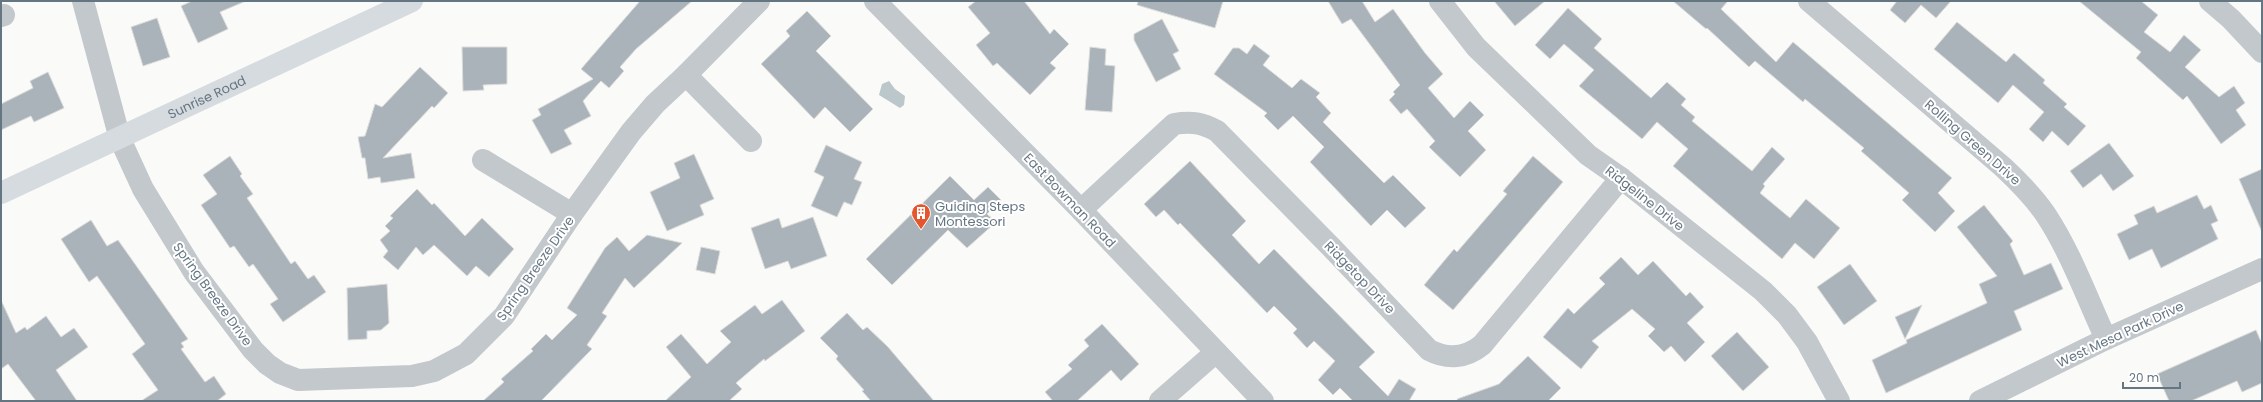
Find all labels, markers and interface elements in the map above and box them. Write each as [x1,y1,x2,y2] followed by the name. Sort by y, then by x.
[165,71,249,124] street label: Sunrise Road
[1920,95,2025,190] street label: Rolling Green Drive
[1019,149,1120,252] street label: East Bowman Road
[1601,161,1688,235] street label: Ridgeline Drive
[935,197,1025,231] place label: Guiding Steps Montessori
[910,202,932,230] building icon: Guiding Steps Montessori
[492,212,579,325] street label: Spring Breeze Drive
[1320,237,1399,318] street label: Ridgetop Drive
[168,239,257,350] street label: Spring Breeze Drive
[2054,297,2187,372] street label: West Mesa Park Drive
[2123,364,2180,390] scale bar
[2129,369,2159,386] text: 20 m

